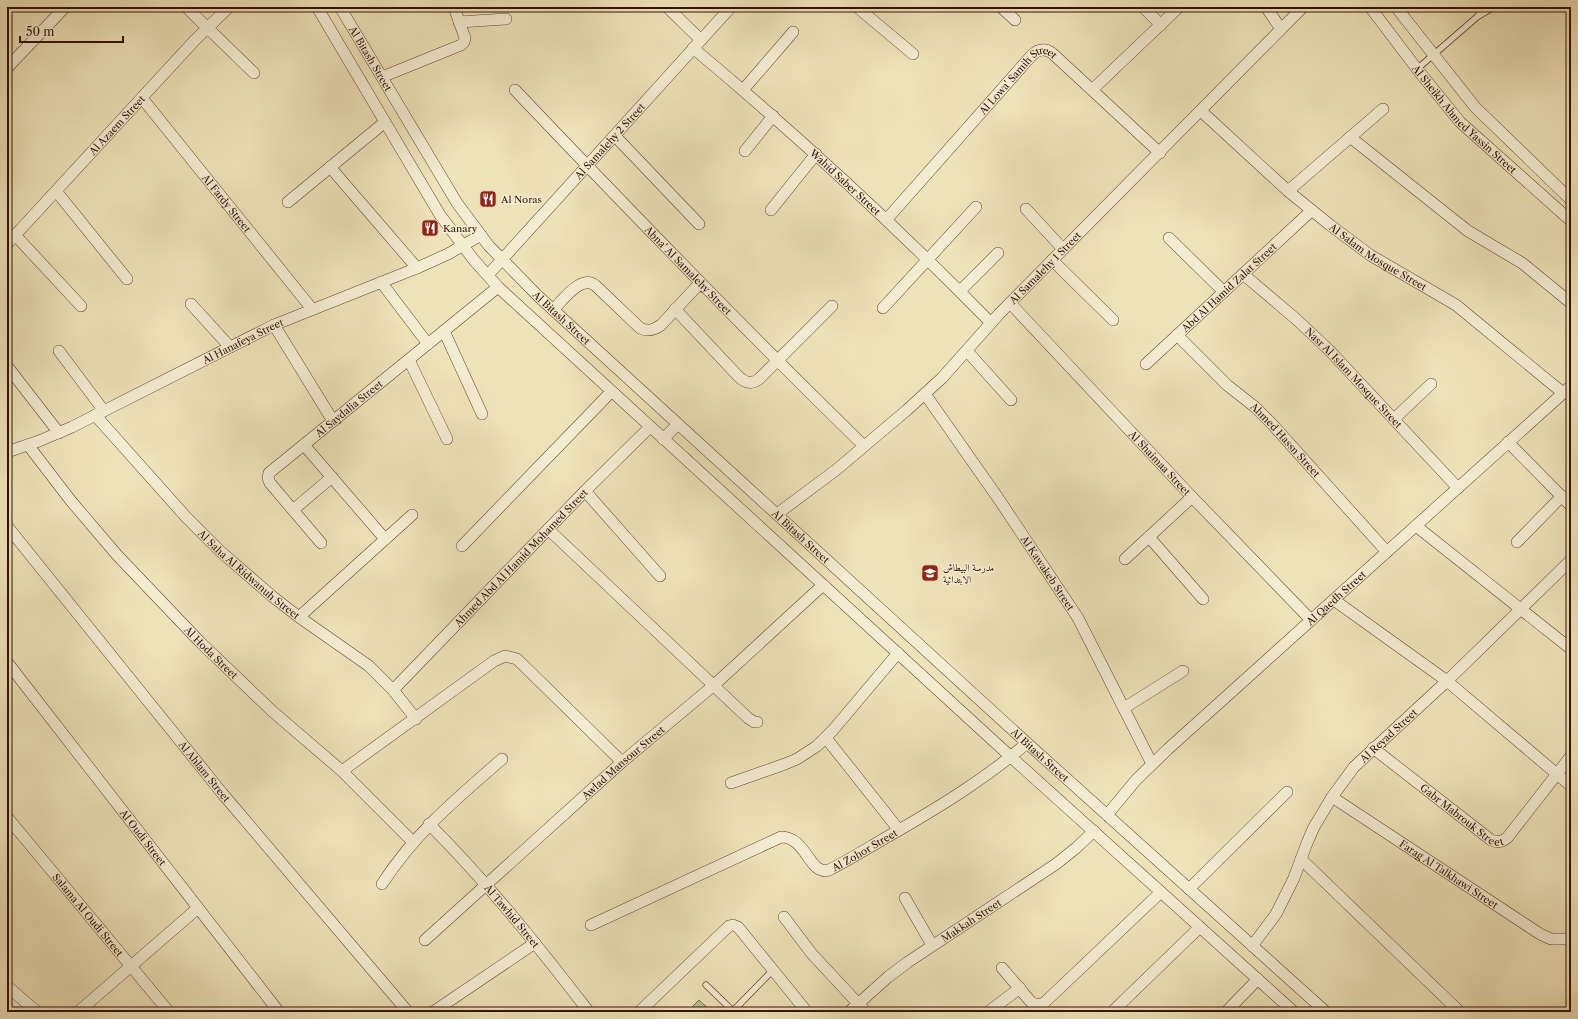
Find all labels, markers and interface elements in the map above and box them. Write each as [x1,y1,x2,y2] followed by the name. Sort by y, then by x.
[20,18,123,44] scale bar
[345,23,395,94] street label: Al Bitash Street
[26,24,55,39] text: 50 m
[976,44,1060,118] street label: Al Lowa' Samih Street
[1409,62,1519,177] street label: Al Sheikh Ahmed Yassin Street
[86,92,148,158] street label: Al Azaem Street
[571,100,648,183] street label: Al Samalehy 2 Street
[806,146,883,218] street label: Wahid Saber Street
[198,171,254,235] street label: Al Fardy Street
[478,189,498,209] restaurant icon: Al Noras
[500,193,542,206] place label: Al Noras
[420,218,440,238] restaurant icon: Kanary
[1326,220,1429,294] street label: Al Salam Mosque Street
[443,222,478,235] place label: Kanary
[641,223,735,318] street label: Abna' Al Samalehy Street
[1006,229,1084,308] street label: Al Samalehy 1 Street
[1178,240,1280,335] street label: Abd Al Hamid Zalat Street
[529,288,593,348] street label: Al Bitash Street
[200,316,286,367] street label: Al Hanafeya Street
[1302,325,1405,431] street label: Nasr Al Islam Mosque Street
[312,377,386,440] street label: Al Saydalia Street
[1247,399,1323,481] street label: Ahmed Hassn Street
[1125,427,1193,499] street label: Al Shaimaa Street
[451,486,591,630] street label: Ahmed Abd Al Hamid Mohamed Street
[768,506,832,567] street label: Al Bitash Street
[195,526,303,623] street label: Al Saha Al Ridwanuh Street
[1017,532,1077,613] street label: Al Kawakeb Street
[943,561,994,586] place label: مدرسة البيطاش الابتدائية
[920,563,940,583] school or university icon: مدرسة البيطاش الابتدائية
[1303,568,1369,629] street label: Al Qaedh Street
[181,623,241,682] street label: Al Hoda Street
[1357,706,1420,766] street label: Al Reyad Street
[578,723,668,803] street label: Awlad Mansour Street
[1007,725,1072,785] street label: Al Bitash Street
[175,738,233,805] street label: Al Ahlam Street
[1417,781,1506,849] street label: Gabr Mabrouk Street
[116,806,169,869] street label: Al Oudi Street
[829,826,900,875] street label: Al Zohor Street
[1397,837,1501,912] street label: Farag Al Talkhawi Street
[50,871,126,960] street label: Salama Al Oudi Street
[481,881,542,951] street label: Al Tawhid Street
[939,896,1004,945] street label: Makkah Street

